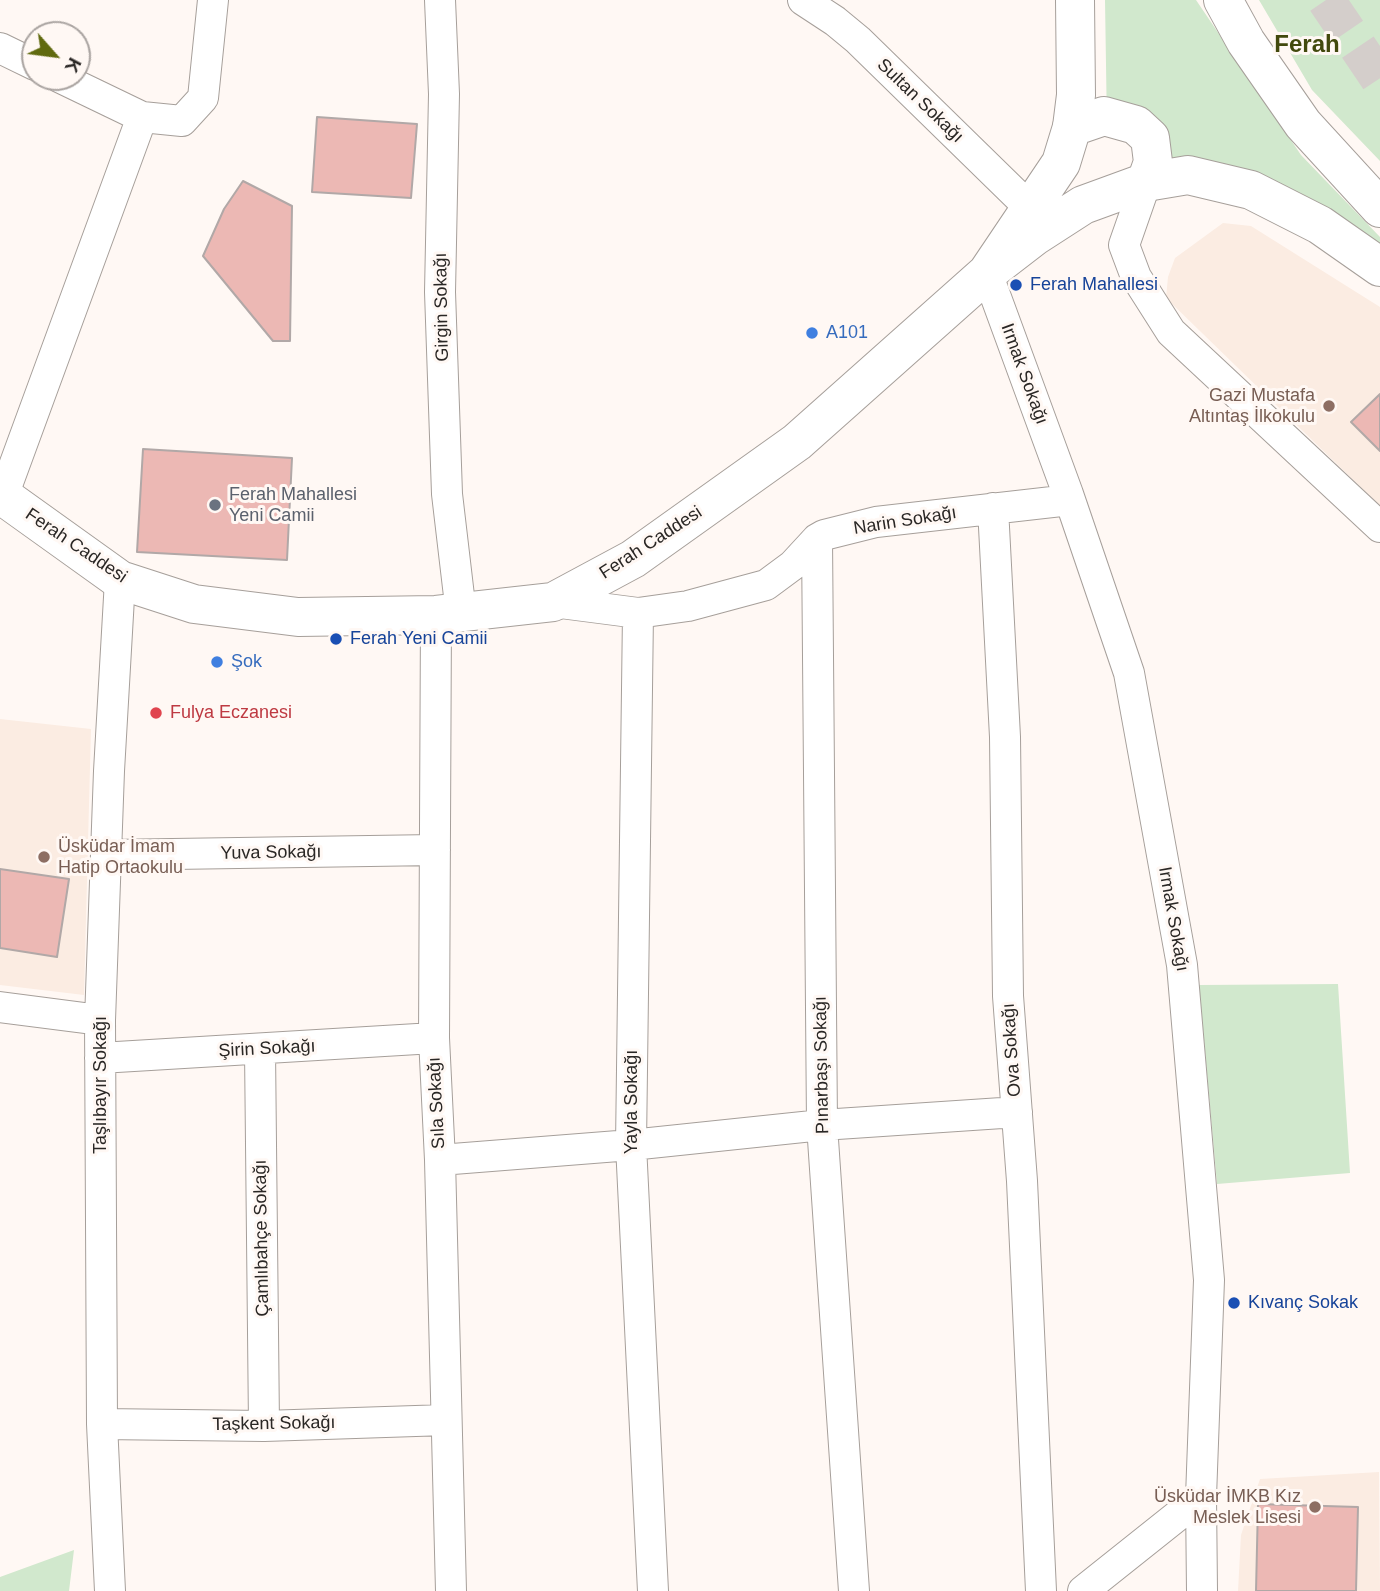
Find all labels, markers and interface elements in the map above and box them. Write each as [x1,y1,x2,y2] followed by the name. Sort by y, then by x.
[21,21,91,91] north arrow
[1274,31,1340,59] district label: Ferah
[61,54,86,76] text: K
[872,54,968,148] street label: Sultan Sokağı
[430,252,454,362] street label: Girgin Sokağı
[1030,274,1158,296] place label: Ferah Mahallesi
[1008,277,1024,293] marker: Ferah Mahallesi
[996,320,1052,428] street label: Irmak Sokağı
[826,322,868,344] place label: A101
[804,325,820,341] marker: A101
[1189,385,1315,428] place label: Gazi Mustafa Altıntaş İlkokulu
[1321,398,1337,414] marker: Gazi Mustafa Altıntaş İlkokulu
[229,484,357,526] place label: Ferah Mahallesi Yeni Camii
[207,497,223,513] marker: Ferah Mahallesi Yeni Camii
[596,502,706,584] street label: Ferah Caddesi
[852,502,958,540] street label: Narin Sokağı
[21,504,131,588] street label: Ferah Caddesi
[350,628,487,650] place label: Ferah Yeni Camii
[328,631,344,647] marker: Ferah Yeni Camii
[231,651,262,673] place label: Şok
[209,654,225,670] marker: Şok
[170,702,292,724] place label: Fulya Eczanesi
[148,705,164,721] marker: Fulya Eczanesi
[58,836,183,878] place label: Üsküdar İmam Hatip Ortaokulu
[220,841,322,865] street label: Yuva Sokağı
[36,849,52,865] marker: Üsküdar İmam Hatip Ortaokulu
[1153,865,1193,973] street label: Irmak Sokağı
[810,996,834,1134] street label: Pınarbaşı Sokağı
[998,1002,1026,1098] street label: Ova Sokağı
[90,1016,112,1154] street label: Taşlıbayır Sokağı
[218,1036,316,1062] street label: Şirin Sokağı
[621,1050,643,1154] street label: Yayla Sokağı
[424,1056,450,1150] street label: Sıla Sokağı
[250,1159,274,1317] street label: Çamlıbahçe Sokağı
[1248,1292,1358,1314] place label: Kıvanç Sokak
[1226,1295,1242,1311] marker: Kıvanç Sokak
[212,1412,336,1436] street label: Taşkent Sokağı
[1154,1486,1301,1528] place label: Üsküdar İMKB Kız Meslek Lisesi
[1307,1499,1323,1515] marker: Üsküdar İMKB Kız Meslek Lisesi

